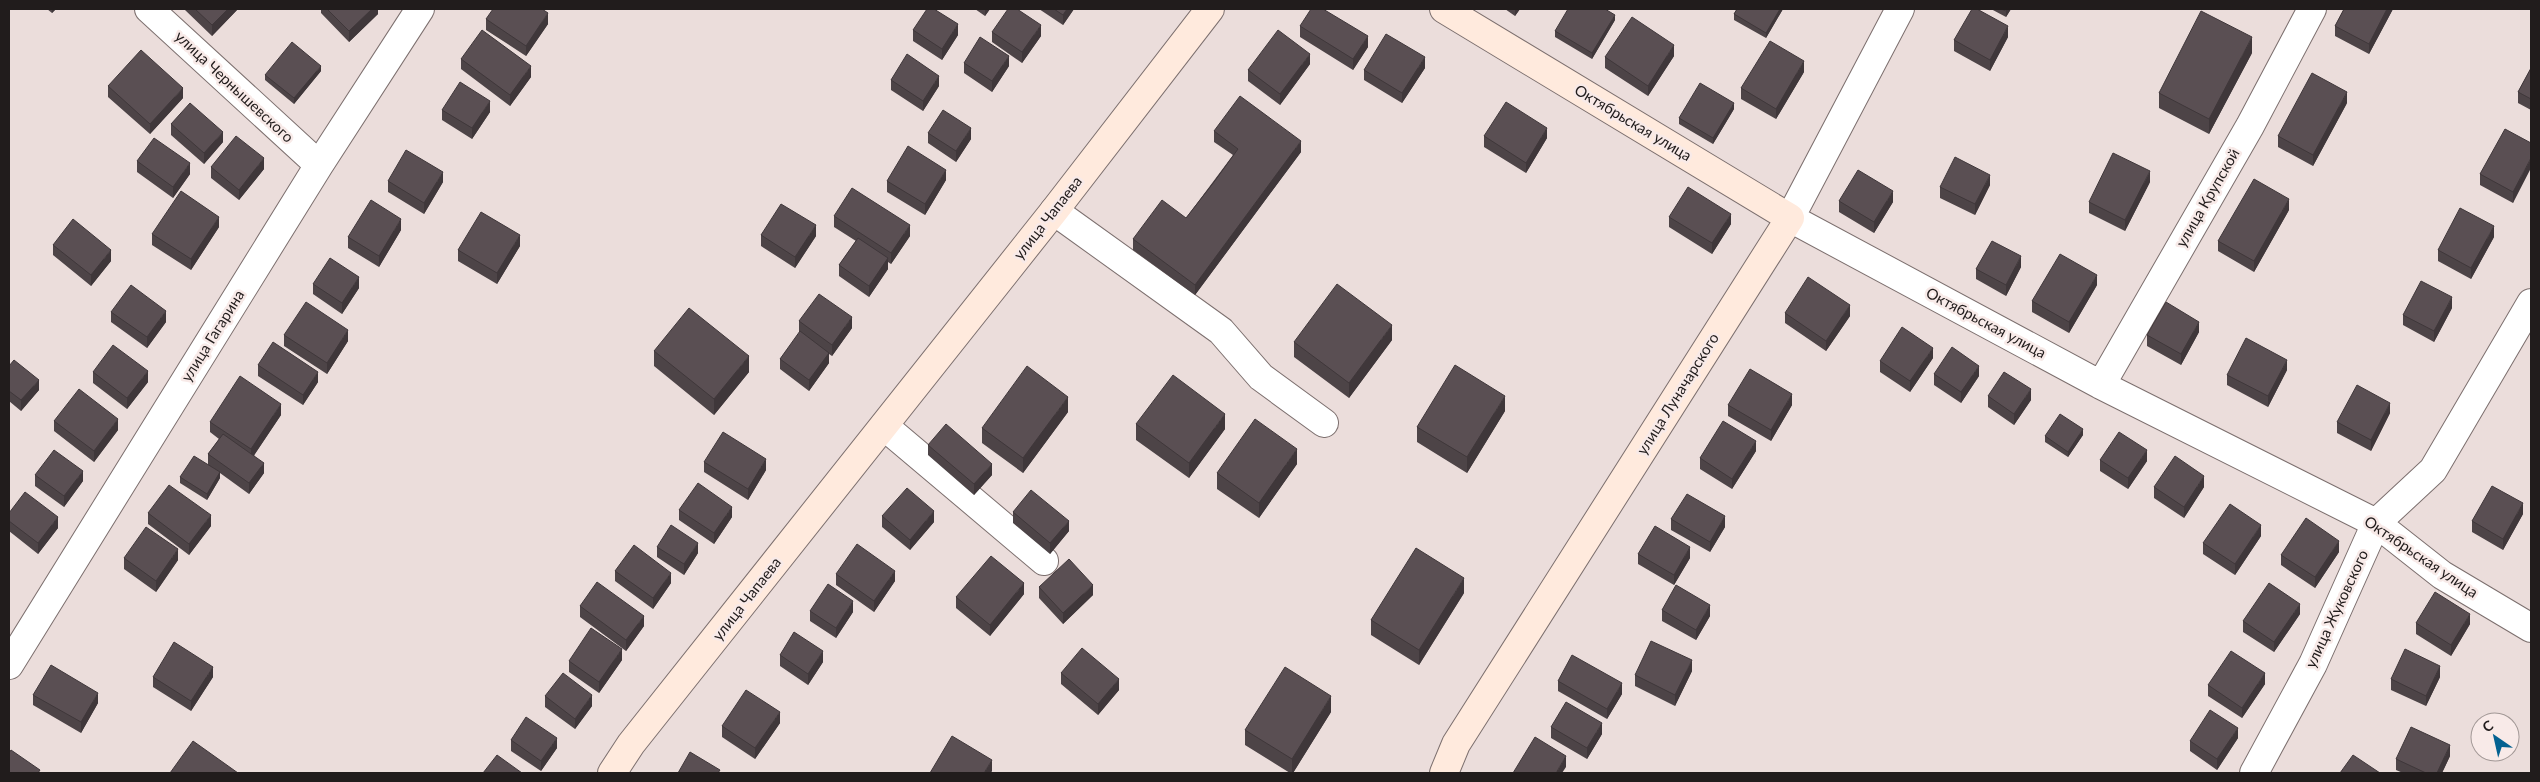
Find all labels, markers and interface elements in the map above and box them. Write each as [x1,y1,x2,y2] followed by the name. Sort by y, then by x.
[172,27,298,146] street label: улица Чернышевского
[1572,80,1695,164] street label: Октябрьская улица
[2172,145,2243,250] street label: улица Крупской
[1009,172,1085,263] street label: улица Чапаева
[1923,283,2050,361] street label: Октябрьская улица
[177,286,248,385] street label: улица Гагарина
[1632,329,1722,458] street label: улица Луначарского
[2361,511,2482,601] street label: Октябрьская улица
[2301,547,2371,670] street label: улица Жуковского
[708,553,784,644] street label: улица Чапаева
[2470,712,2520,762] north arrow
[2479,716,2497,735] text: С

